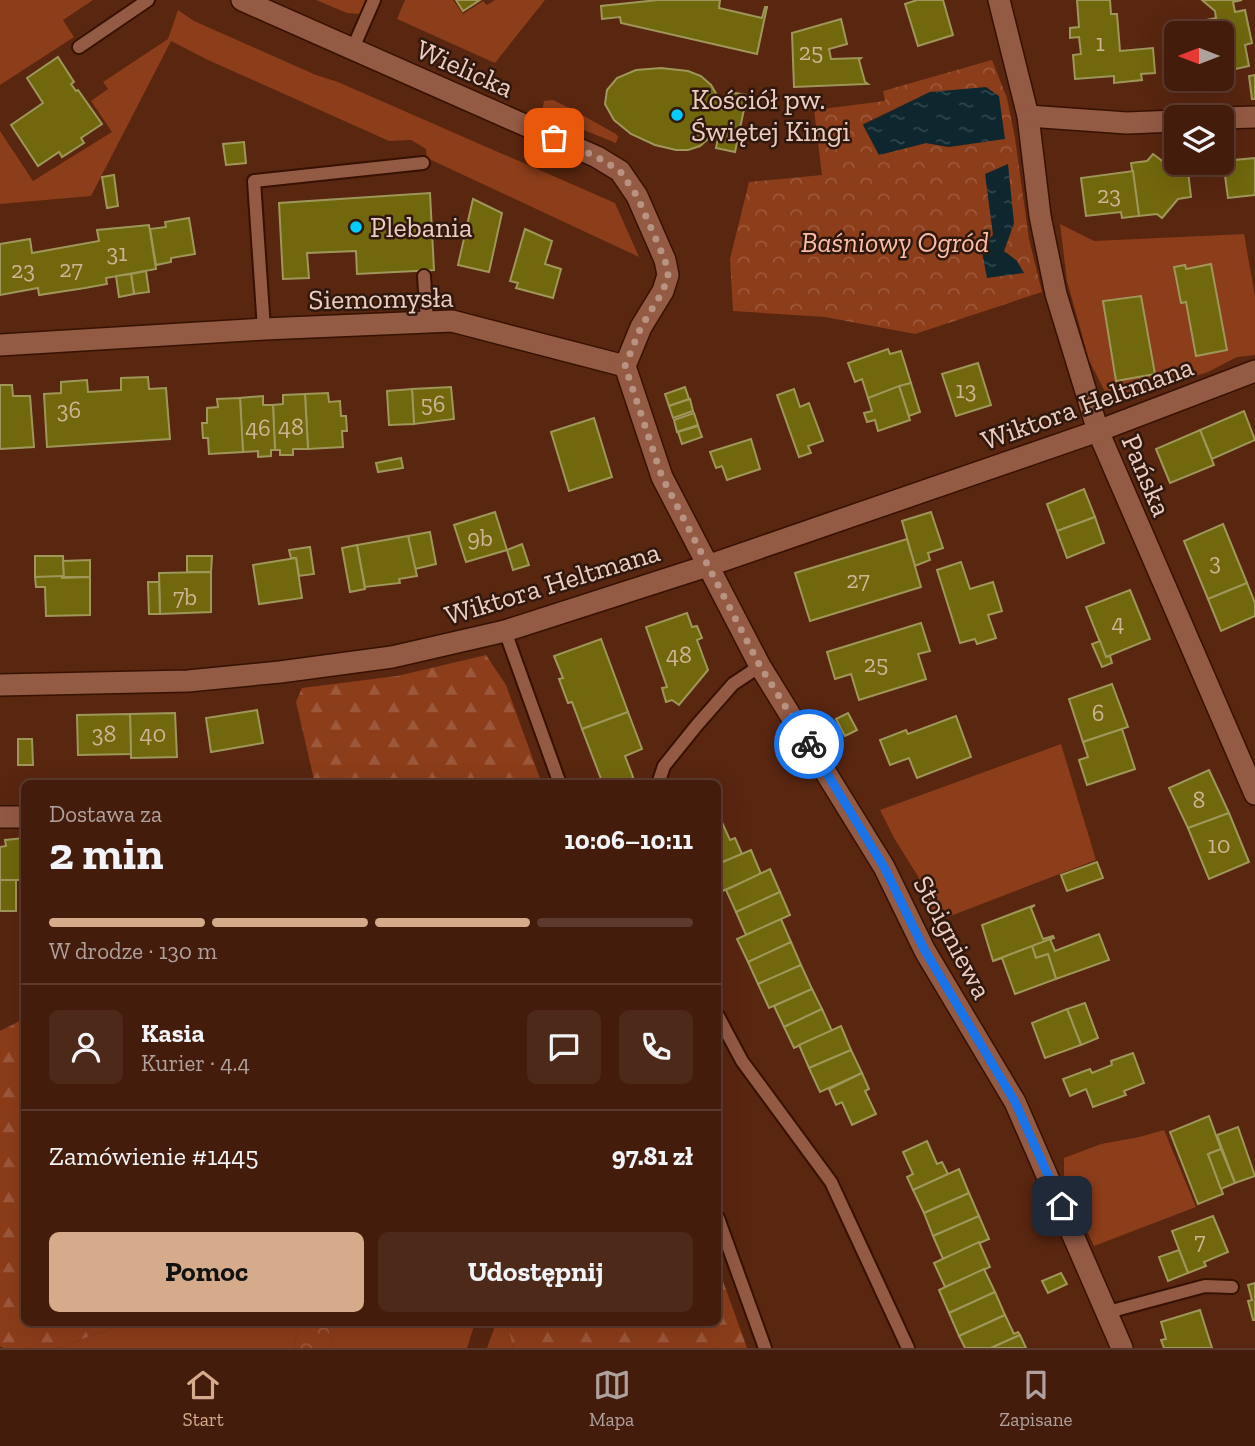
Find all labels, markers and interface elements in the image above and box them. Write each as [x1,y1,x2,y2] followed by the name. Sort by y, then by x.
[1164,21,1234,91] north arrow
[1164,21,1234,175] map controls
[1095,28,1105,57] house number: 1
[411,32,519,105] street label: Wielicka
[799,37,823,66] house number: 25
[691,83,850,148] place label: Kościół pw. Świętej Kingi
[1164,105,1234,175] button: layers
[669,107,685,123] marker: Kościół pw. Świętej Kingi
[524,108,584,168] pin
[535,119,573,157] icon: bag
[1097,180,1121,209] house number: 23
[370,211,473,244] place label: Plebania
[348,219,364,235] marker: Plebania
[801,226,989,259] park label: Baśniowy Ogród
[107,238,127,267] house number: 31
[59,254,83,283] house number: 27
[11,255,35,284] house number: 23
[308,281,454,316] street label: Siemomysła
[977,350,1198,457] street label: Wiktora Heltmana
[956,375,976,404] house number: 13
[420,389,446,418] house number: 56
[57,395,81,424] house number: 36
[278,412,304,441] house number: 48
[245,413,271,442] house number: 46
[1115,429,1179,522] street label: Pańska
[467,523,493,552] house number: 9b
[441,535,664,632] street label: Wiktora Heltmana
[1209,547,1221,576] house number: 3
[846,565,870,594] house number: 27
[173,582,197,611] house number: 7b
[1112,608,1125,637] house number: 4
[666,640,692,669] house number: 48
[864,649,888,678] house number: 25
[1092,698,1104,727] house number: 6
[774,709,844,779] courier
[92,719,116,748] house number: 38
[140,719,166,748] house number: 40
[790,725,828,763] icon: bike
[1193,785,1205,814] house number: 8
[49,800,162,828] text: Dostawa za
[564,824,693,856] text: 10:06–10:11
[49,826,164,881] text: 2 min
[1207,830,1231,859] house number: 10
[906,870,999,1005] street label: Stoigniewa
[49,937,217,965] text: W drodze · 130 m
[49,1010,123,1084] button: person
[527,1010,601,1084] button: chat
[619,1010,693,1084] button: phone
[141,1017,205,1049] text: Kasia
[141,1049,250,1077] text: Kurier · 4.4
[49,1140,259,1172] text: Zamówienie #1445
[612,1140,693,1172] text: 97.81 zł
[1032,1176,1092,1236] pin
[1043,1187,1081,1225] icon: home
[1194,1226,1206,1255] house number: 7
[49,1232,364,1312] button: Pomoc
[378,1232,693,1312] button: Udostępnij
[183,1366,224,1431] tab: Start
[589,1366,634,1431] tab: Mapa
[999,1366,1073,1431] tab: Zapisane

